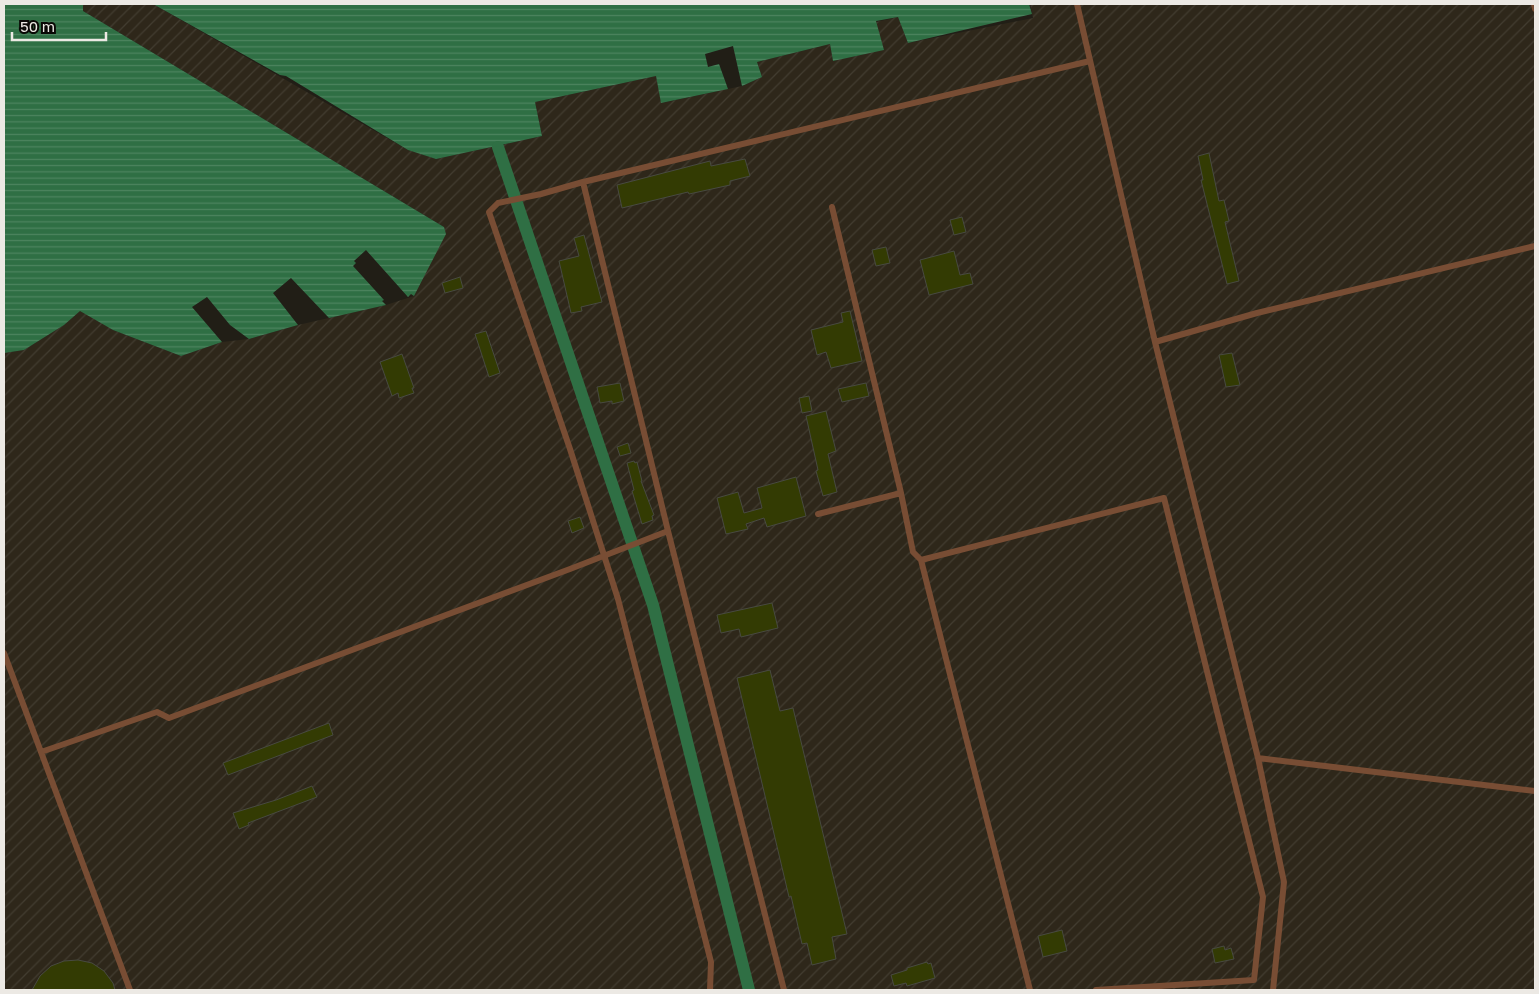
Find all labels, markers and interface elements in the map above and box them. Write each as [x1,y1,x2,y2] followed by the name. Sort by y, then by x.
[12,10,106,42] scale bar
[20,17,55,35] text: 50 m

